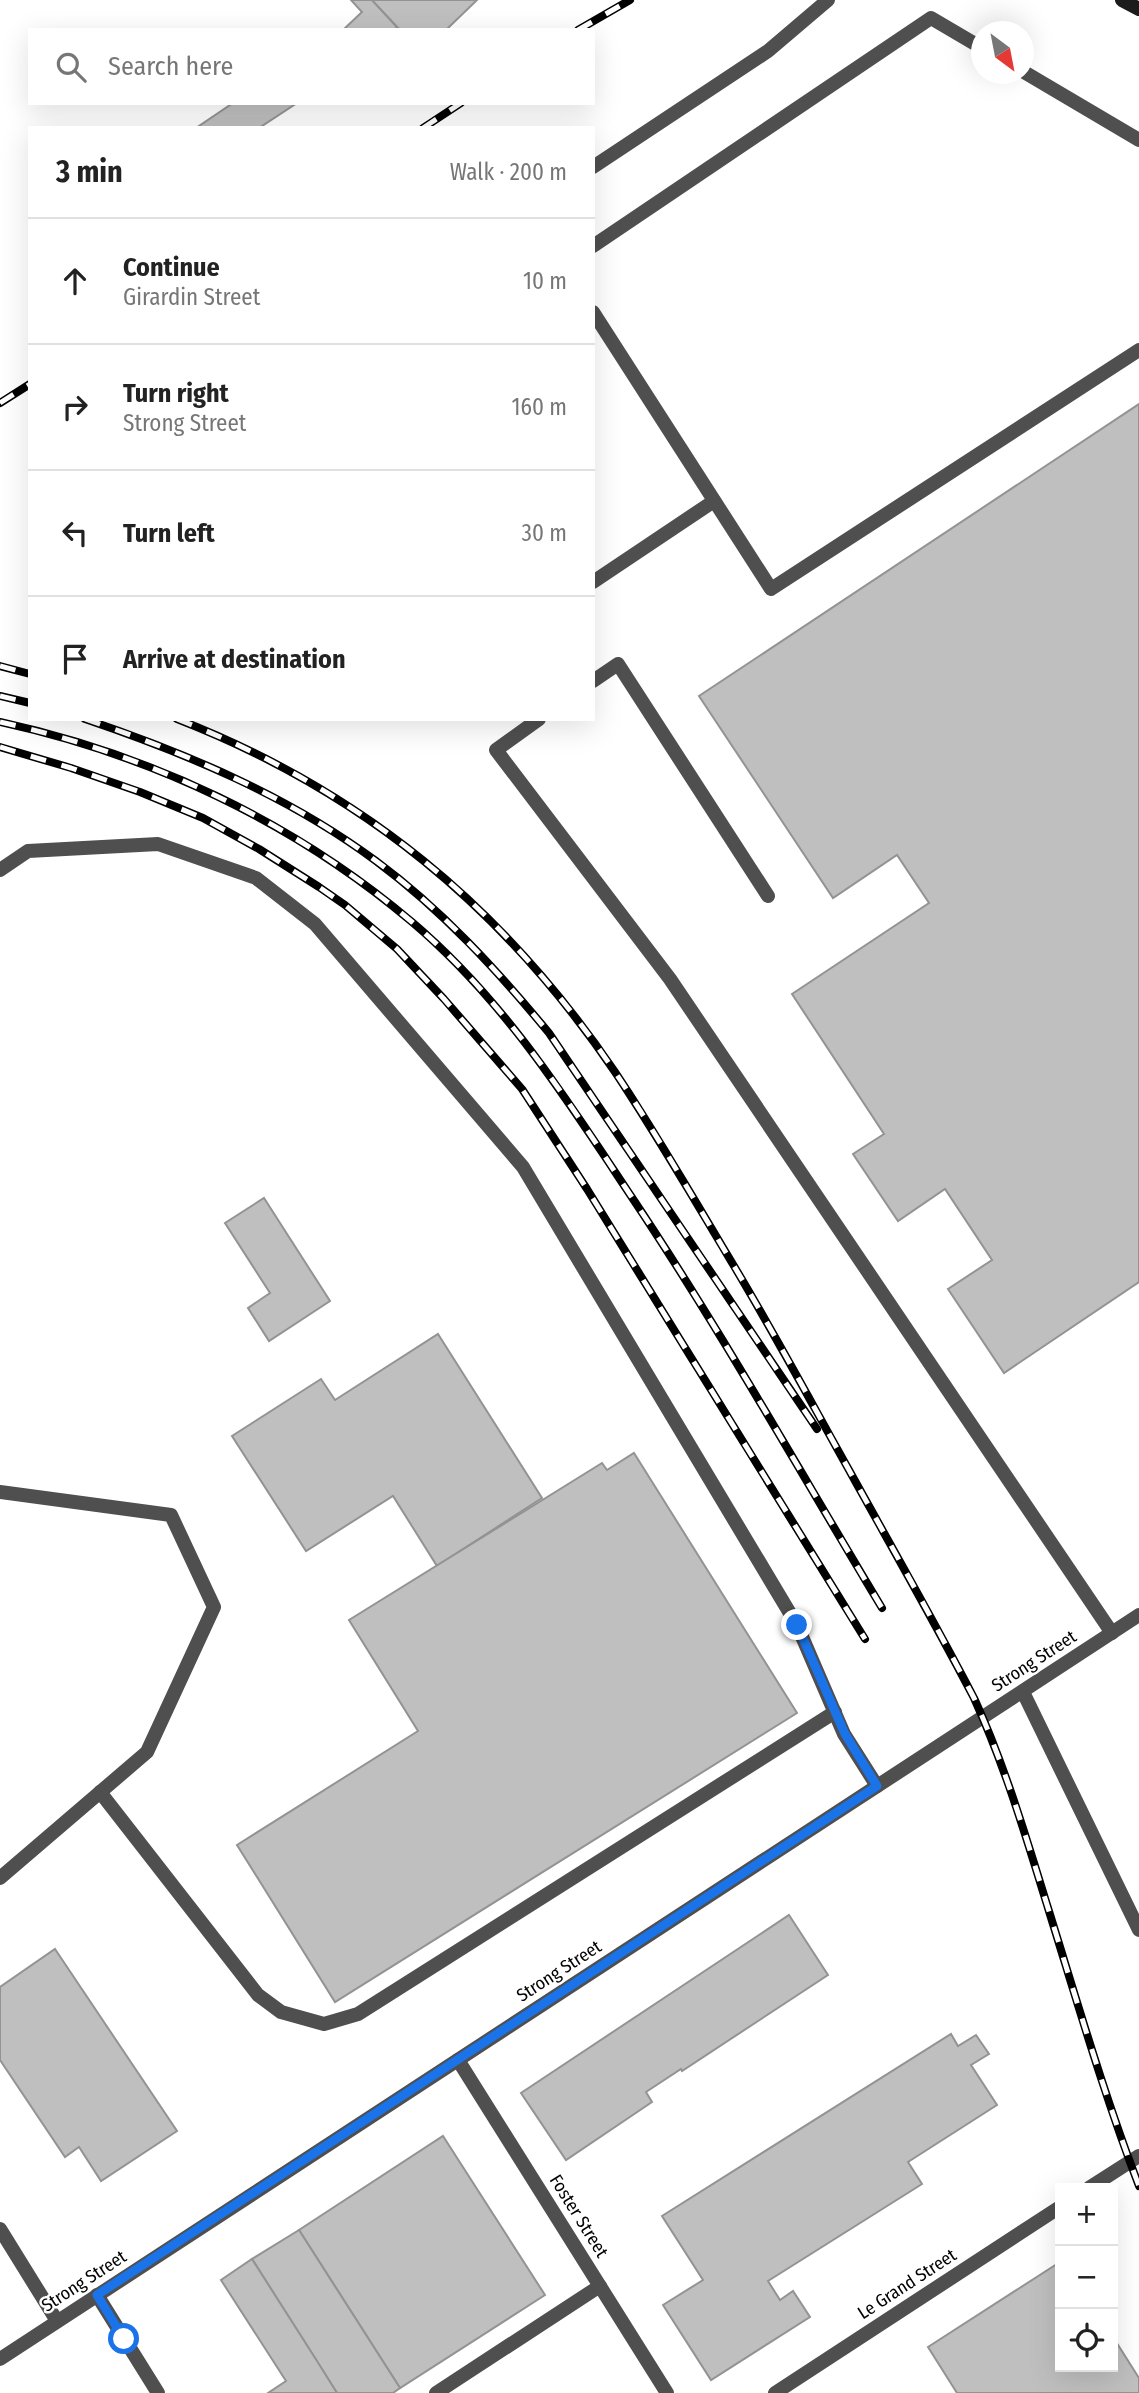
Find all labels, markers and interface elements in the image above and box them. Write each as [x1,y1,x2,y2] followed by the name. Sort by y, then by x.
[971,21,1034,84] north arrow
[28,28,595,105] search box
[52,48,90,86] icon: search
[108,51,233,82] text: Search here
[56,154,123,190] text: 3 min
[450,158,567,186] text: Walk · 200 m
[123,252,220,283] text: Continue
[56,262,94,300] icon: ahead
[523,267,567,295] text: 10 m
[123,283,260,311] text: Girardin Street
[123,378,229,409] text: Turn right
[56,388,94,426] icon: right
[512,393,567,421] text: 160 m
[123,409,246,437] text: Strong Street
[56,514,94,552] icon: left
[123,518,215,549] text: Turn left
[522,519,567,547] text: 30 m
[56,640,94,678] icon: arrive
[123,644,346,675] text: Arrive at destination
[781,1609,812,1640] route end
[988,1625,1081,1697] street label: Strong Street
[513,1935,606,2007] street label: Strong Street
[545,2170,613,2262] street label: Foster Street
[1055,2183,1118,2372] map controls
[1055,2183,1118,2246] button: +
[854,2244,961,2324] street label: Le Grand Street
[38,2245,131,2317] street label: Strong Street
[1055,2246,1118,2309] button: −
[1055,2309,1118,2372] button: locate
[108,2323,139,2354] route start

